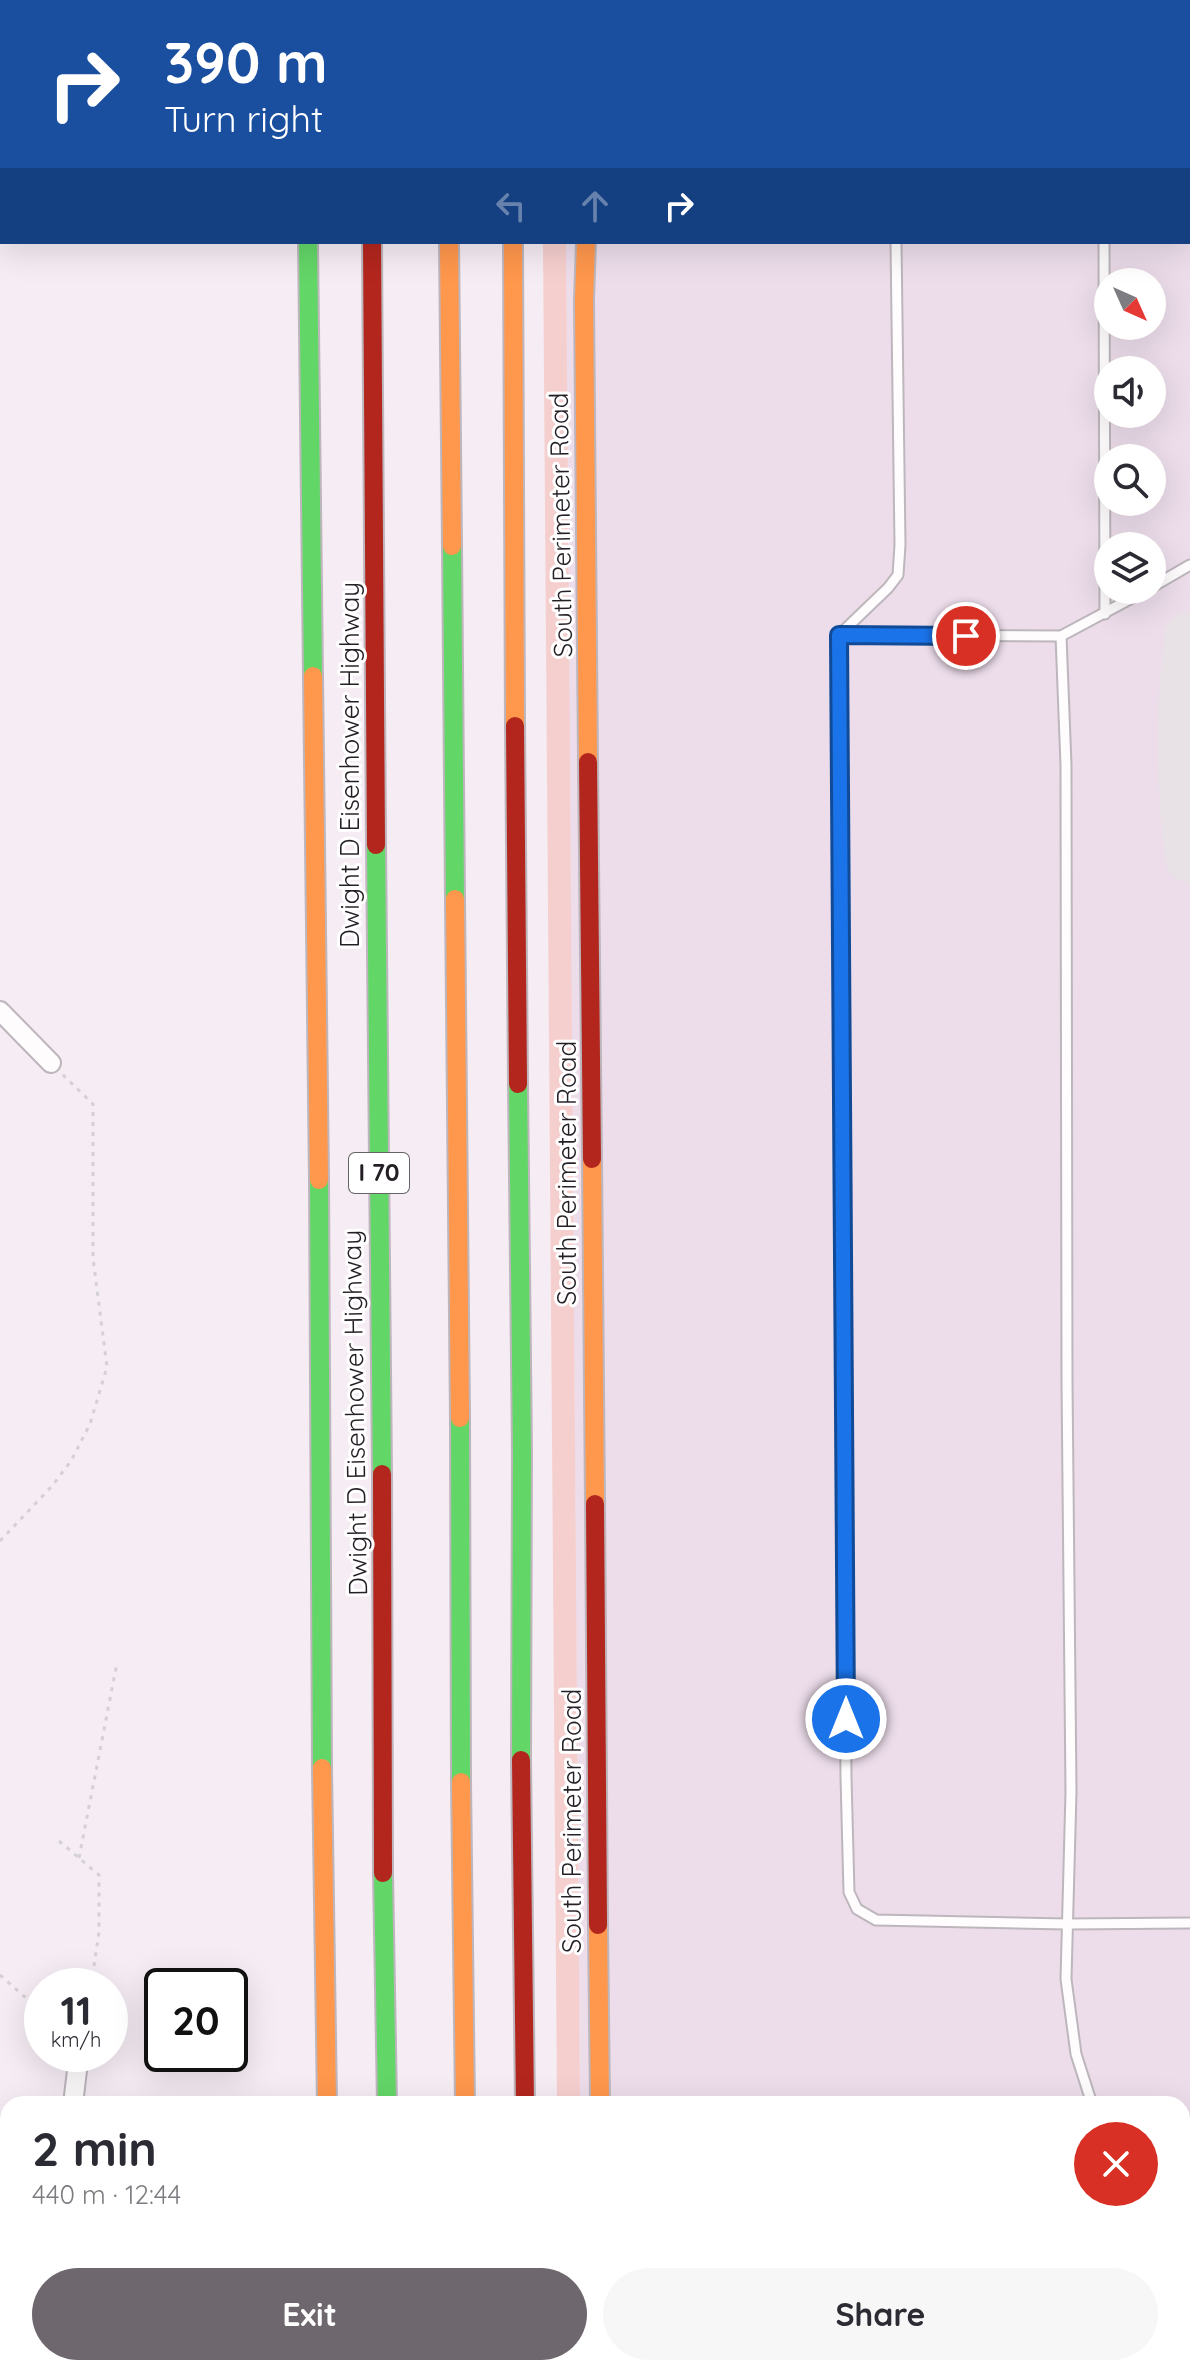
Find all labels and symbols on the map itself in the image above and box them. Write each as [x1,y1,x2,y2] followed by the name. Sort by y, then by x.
[1094,268,1166,340] north arrow
[542,392,579,658] street label: South Perimeter Road
[333,582,366,948] street label: Dwight D Eisenhower Highway
[932,602,1000,670] pin
[550,1041,583,1305] street label: South Perimeter Road
[349,1153,409,1193] road number: I 70
[335,1230,374,1596] street label: Dwight D Eisenhower Highway
[804,1677,888,1761] position arrow
[555,1689,588,1953] street label: South Perimeter Road
[144,1968,248,2072] speed limit sign: 20

